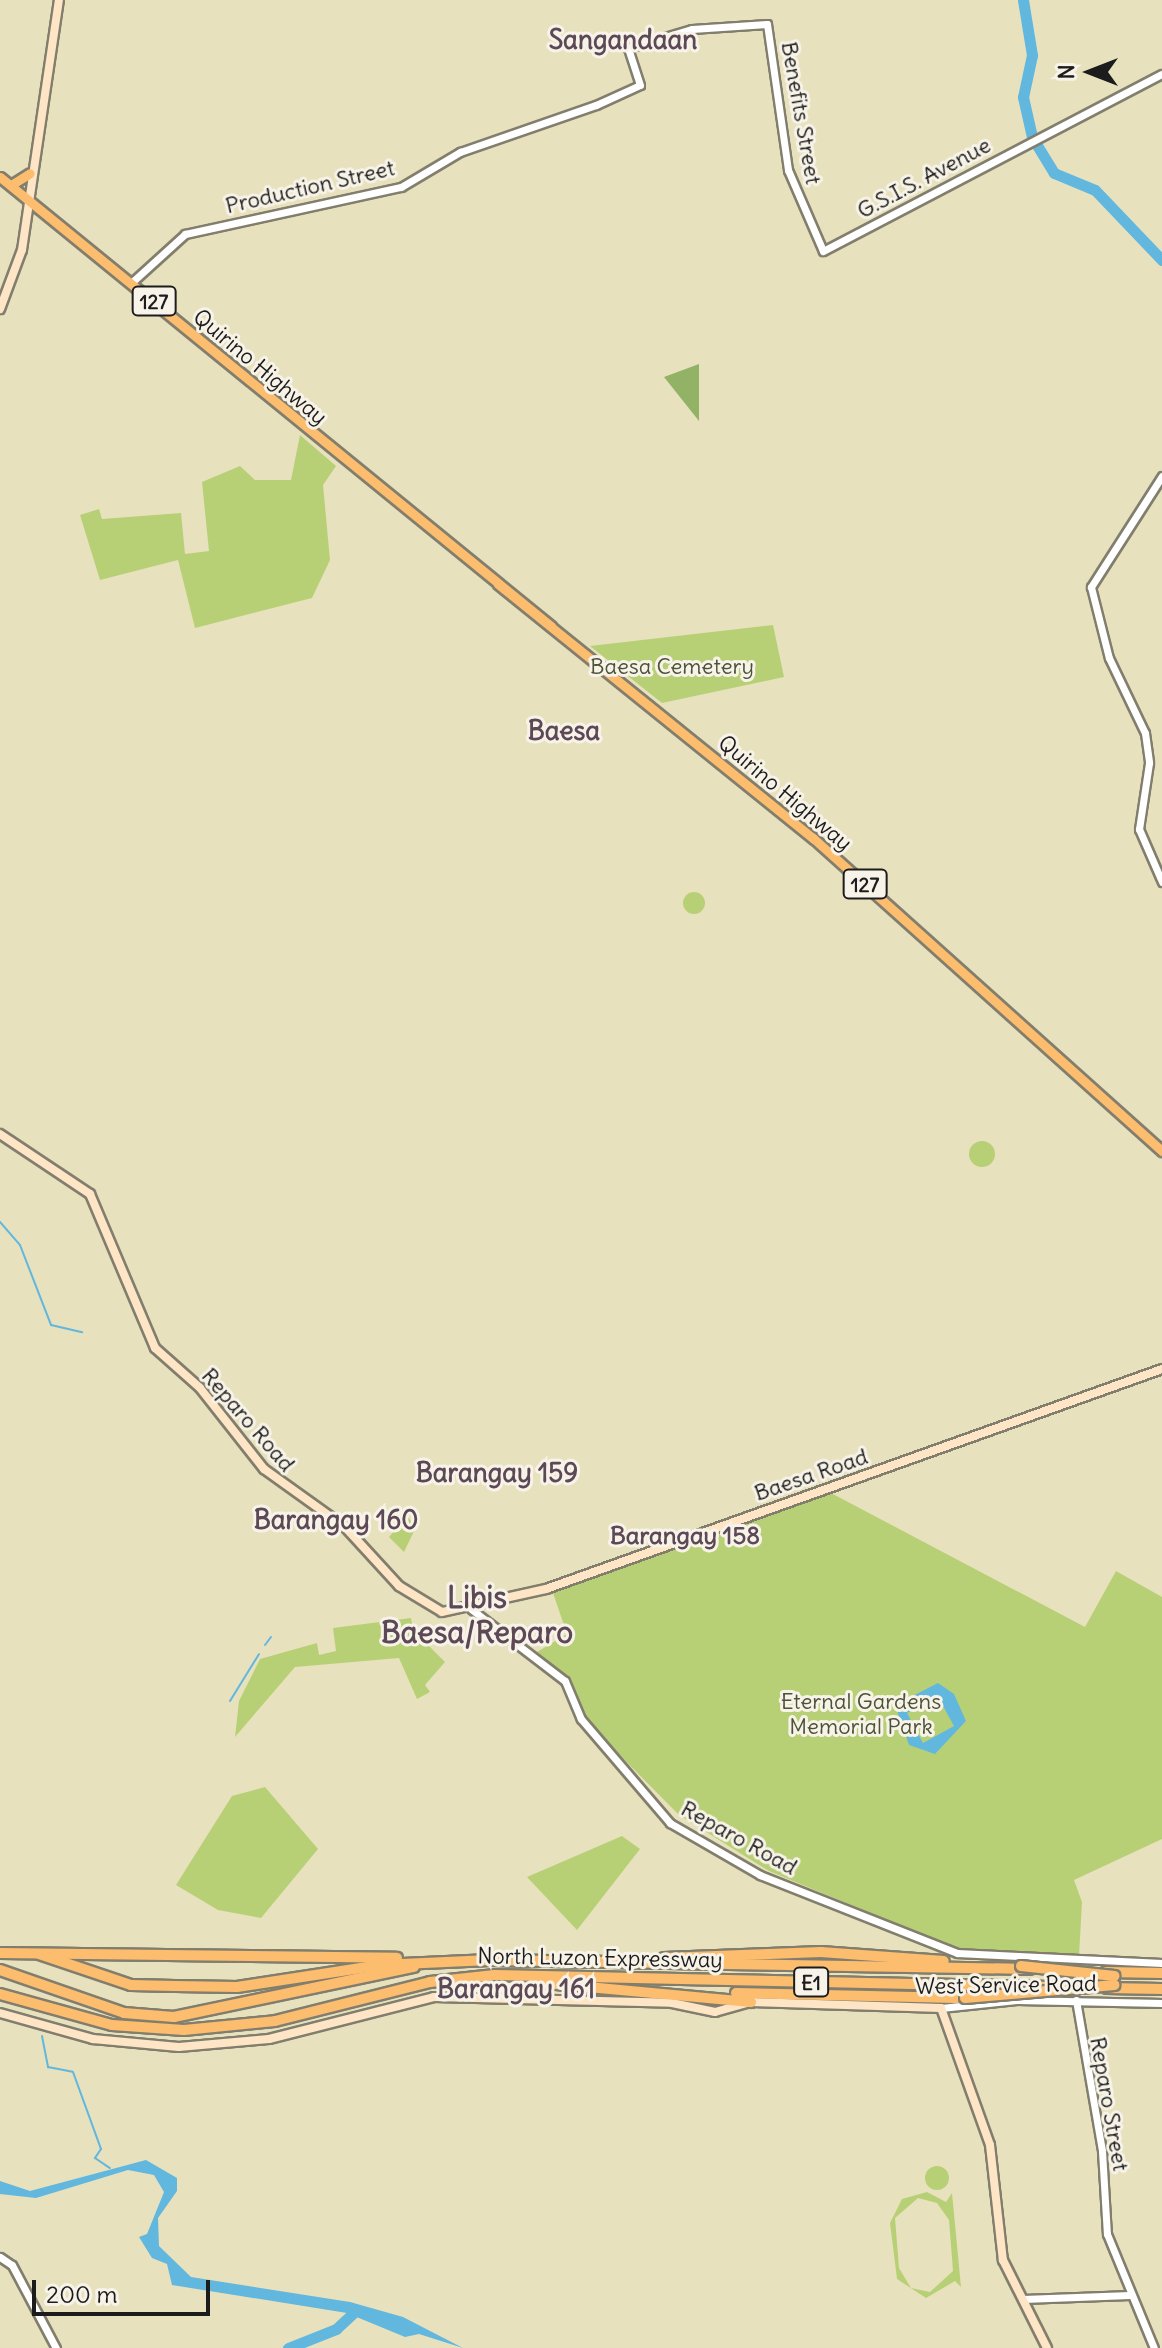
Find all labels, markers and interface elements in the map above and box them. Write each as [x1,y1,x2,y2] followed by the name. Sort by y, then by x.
[549,24,697,56] district label: Sangandaan
[1050,32,1130,112] north arrow
[775,40,827,186] street label: Benefits Street
[1052,64,1080,80] text: N
[853,132,995,224] street label: G.S.I.S. Avenue
[223,155,397,219] street label: Production Street
[130,285,178,317] road number: 127
[188,303,332,431] street label: Quirino Highway
[590,654,754,680] park label: Baesa Cemetery
[528,715,600,747] district label: Baesa
[713,729,857,857] street label: Quirino Highway
[841,868,889,900] road number: 127
[196,1363,300,1477] street label: Reparo Road
[751,1443,871,1507] street label: Baesa Road
[416,1457,578,1489] district label: Barangay 159
[254,1504,418,1536] district label: Barangay 160
[610,1522,760,1550] district label: Barangay 158
[381,1579,573,1650] district label: Libis Baesa/Reparo
[781,1688,941,1740] park label: Eternal Gardens Memorial Park
[676,1795,802,1881] street label: Reparo Road
[477,1943,723,1973] street label: North Luzon Expressway
[793,1966,829,1998] road number: E1
[915,1970,1097,2000] street label: West Service Road
[437,1973,595,2005] district label: Barangay 161
[1084,2035,1134,2173] street label: Reparo Street
[36,2264,214,2314] scale bar
[46,2279,118,2309] text: 200 m

